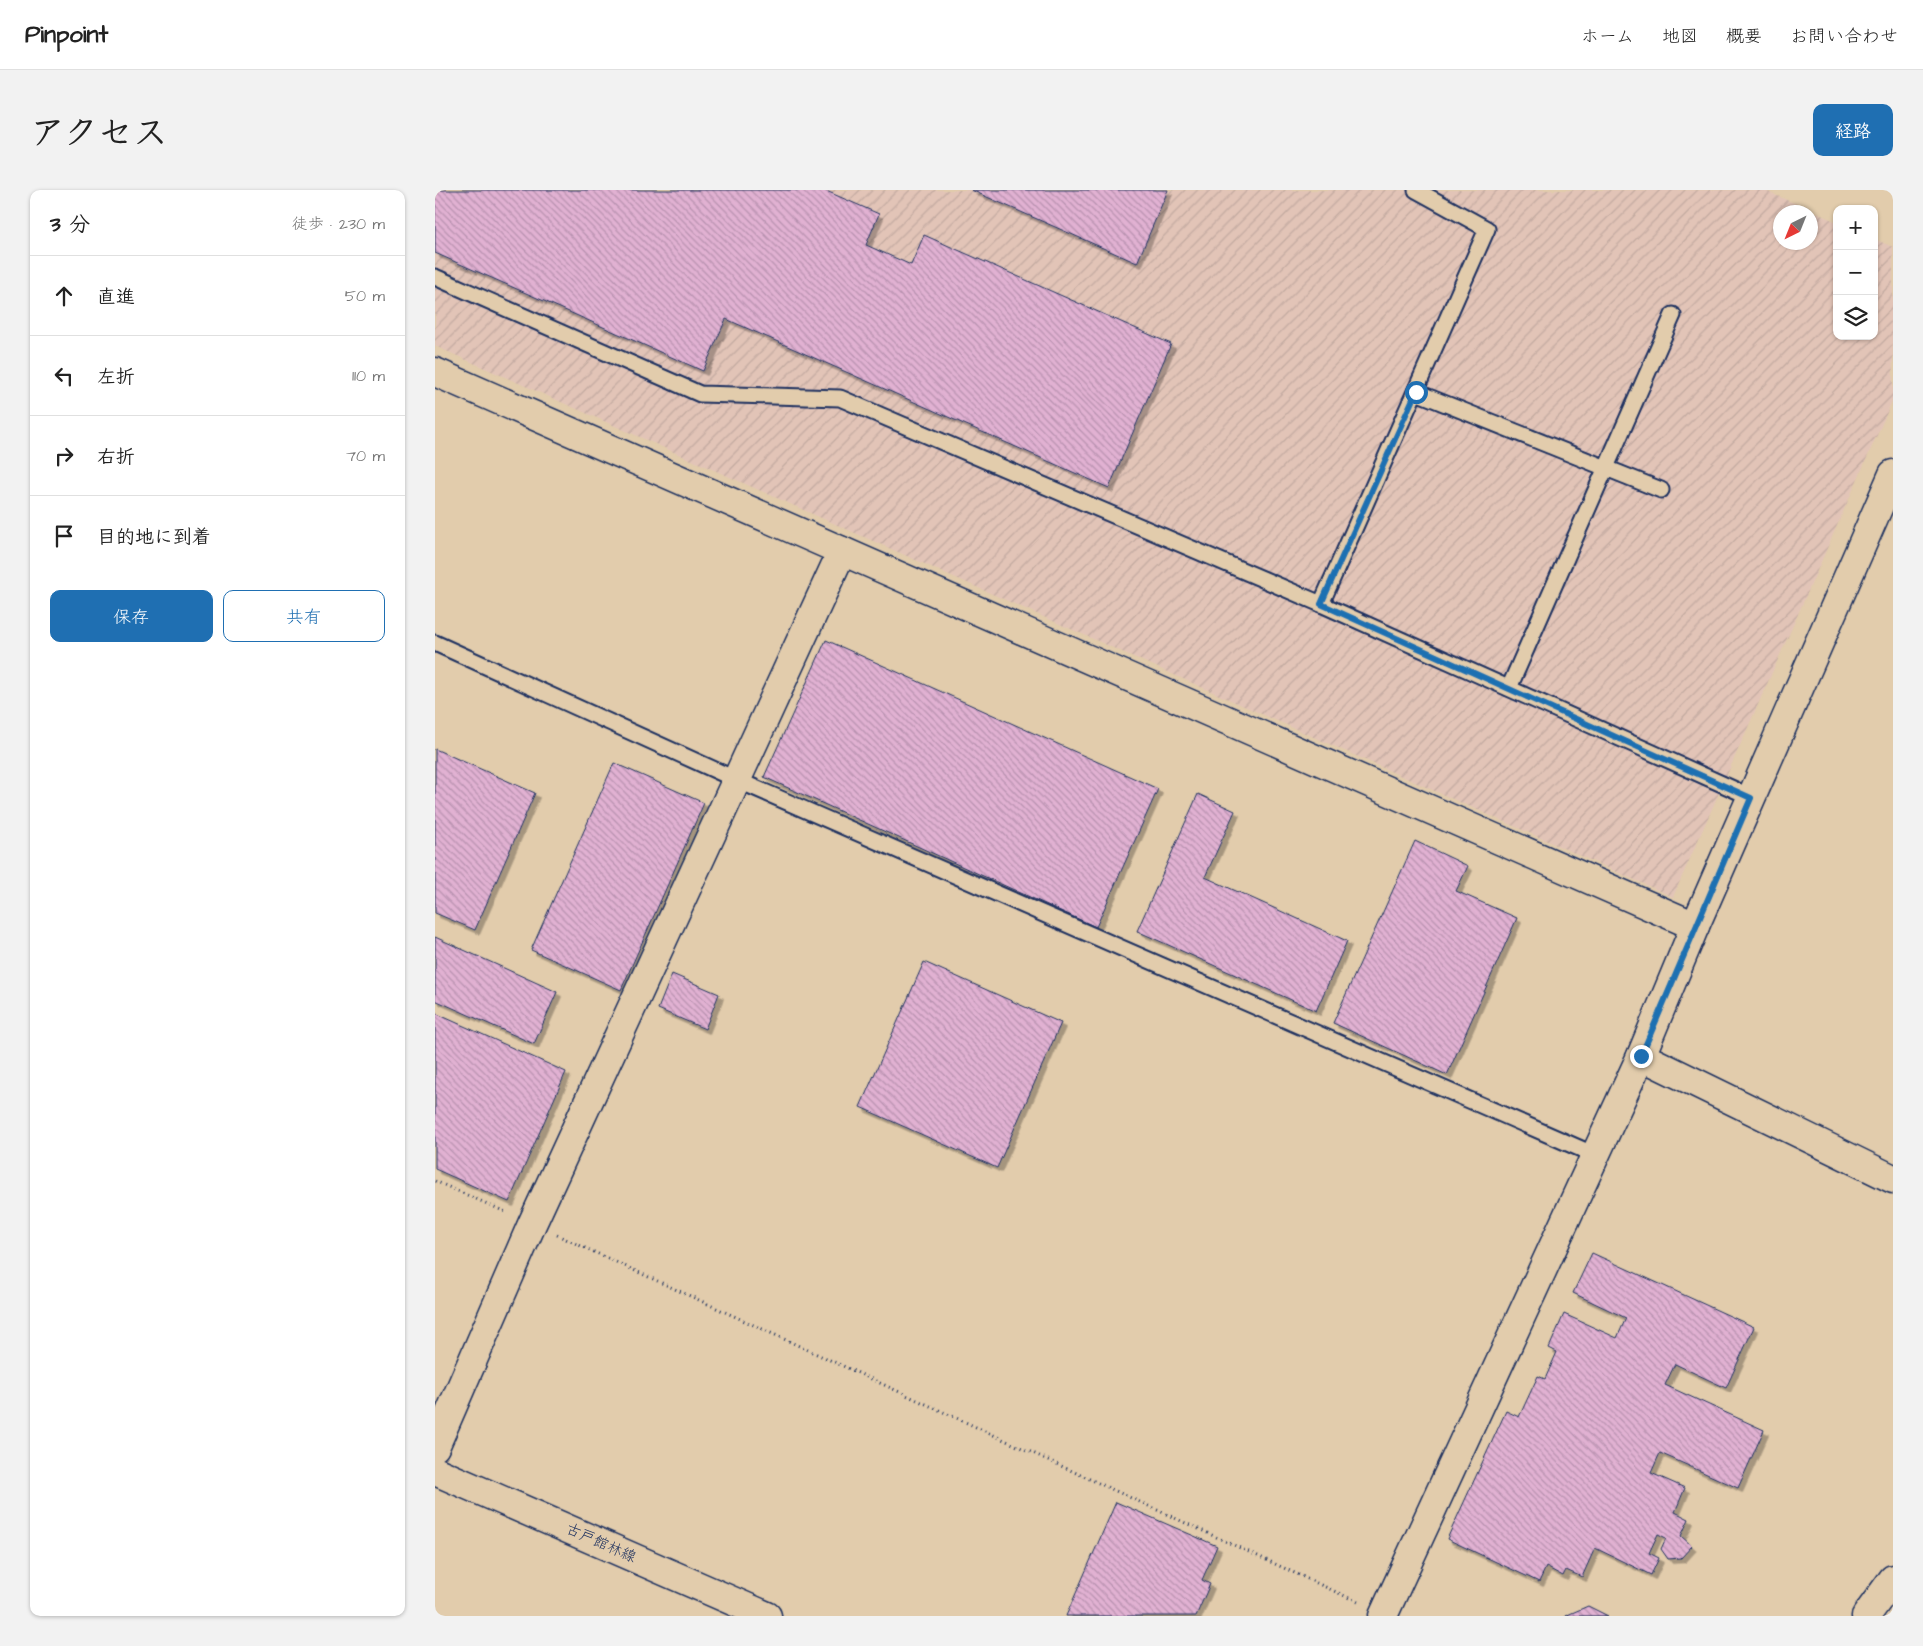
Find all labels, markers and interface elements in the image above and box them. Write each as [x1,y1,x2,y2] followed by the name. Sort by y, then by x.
[25,18,108,52] text: Pinpoint
[1581,24,1634,49] text: ホーム
[1662,24,1698,49] text: 地図
[1726,24,1762,49] text: 概要
[1790,24,1898,49] text: お問い合わせ
[1813,104,1893,156] button: 経路
[30,109,168,158] text: アクセス
[1773,205,1818,250] north arrow
[1833,205,1878,340] map controls
[1833,205,1878,250] button: +
[50,210,90,239] text: 3 分
[292,213,385,235] text: 徒歩 · 230 m
[1833,250,1878,295] button: −
[50,282,78,310] icon: ahead
[97,284,135,311] text: 直進
[345,285,385,307] text: 50 m
[1833,295,1878,340] button: layers
[50,362,78,390] icon: left
[97,364,135,391] text: 左折
[352,365,385,387] text: 110 m
[1405,381,1428,404] route start
[50,442,78,470] icon: right
[97,444,135,471] text: 右折
[346,445,385,467] text: 70 m
[50,522,78,550] icon: arrive
[97,524,211,551] text: 目的地に到着
[50,590,213,642] button: 保存
[223,590,385,642] button: 共有
[1630,1045,1653,1068] route end
[562,1518,640,1568] street label: 古戸館林線

